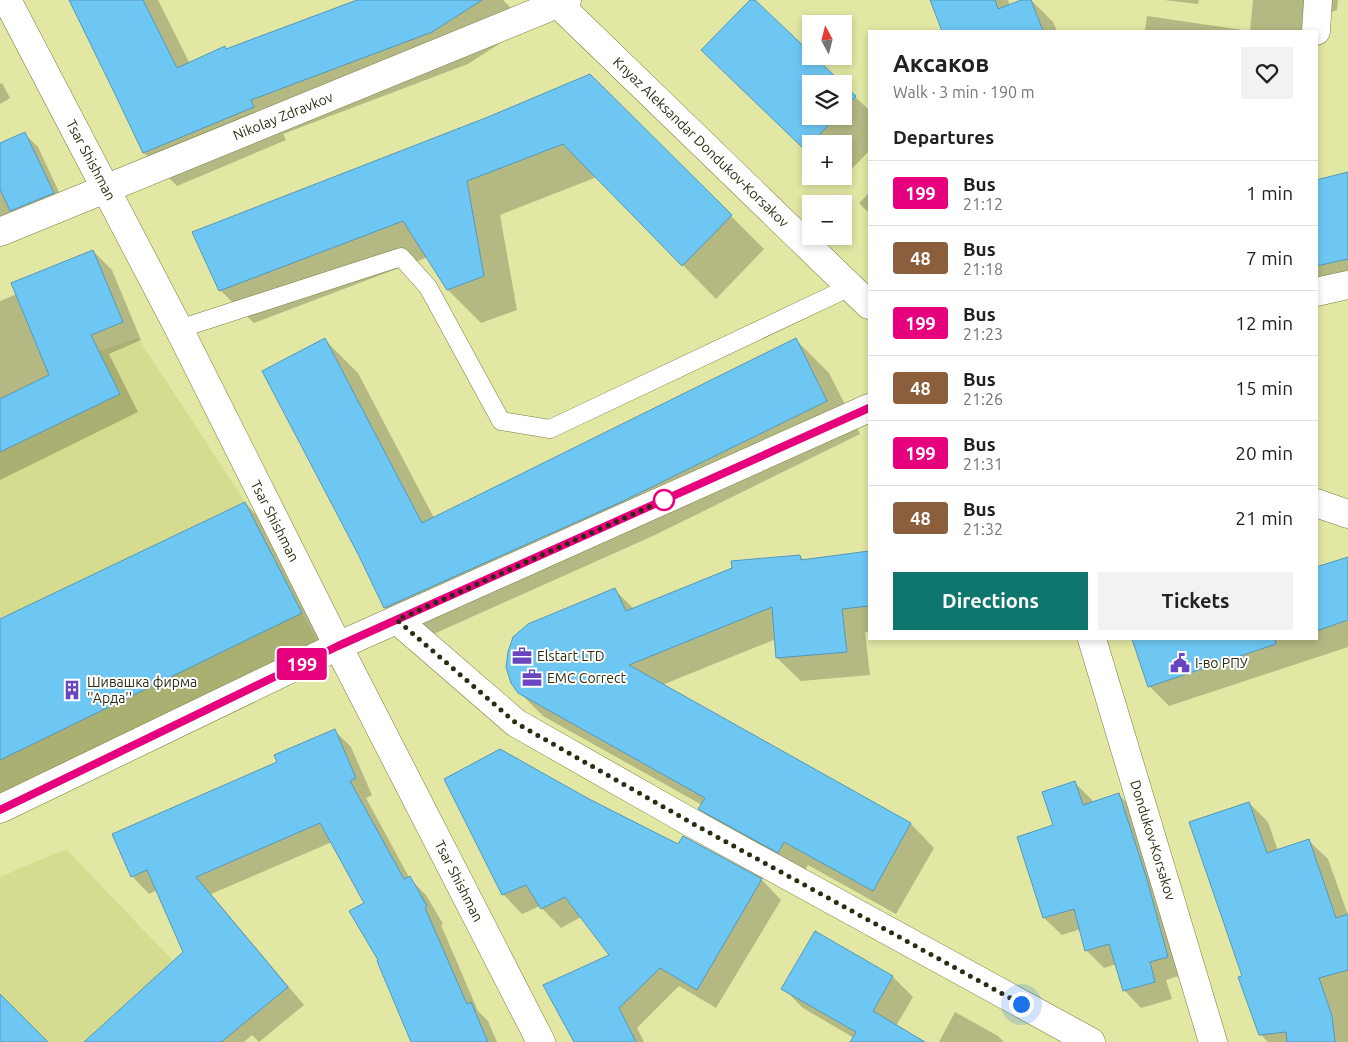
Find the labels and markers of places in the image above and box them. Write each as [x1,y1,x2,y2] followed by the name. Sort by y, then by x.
[653,489,675,511] unlabelled marker
[511,645,533,667] office icon: Elstart LTD
[537,648,605,664] place label: Elstart LTD
[1169,652,1191,674] public building icon: I-во РПУ
[1195,655,1248,671] place label: I-во РПУ
[521,667,543,689] office icon: EMC Correct
[547,670,626,686] place label: EMC Correct
[87,674,197,706] place label: Шивашка фирма ''Арда''
[61,679,83,701] building icon: Шивашка фирма ''Арда''

